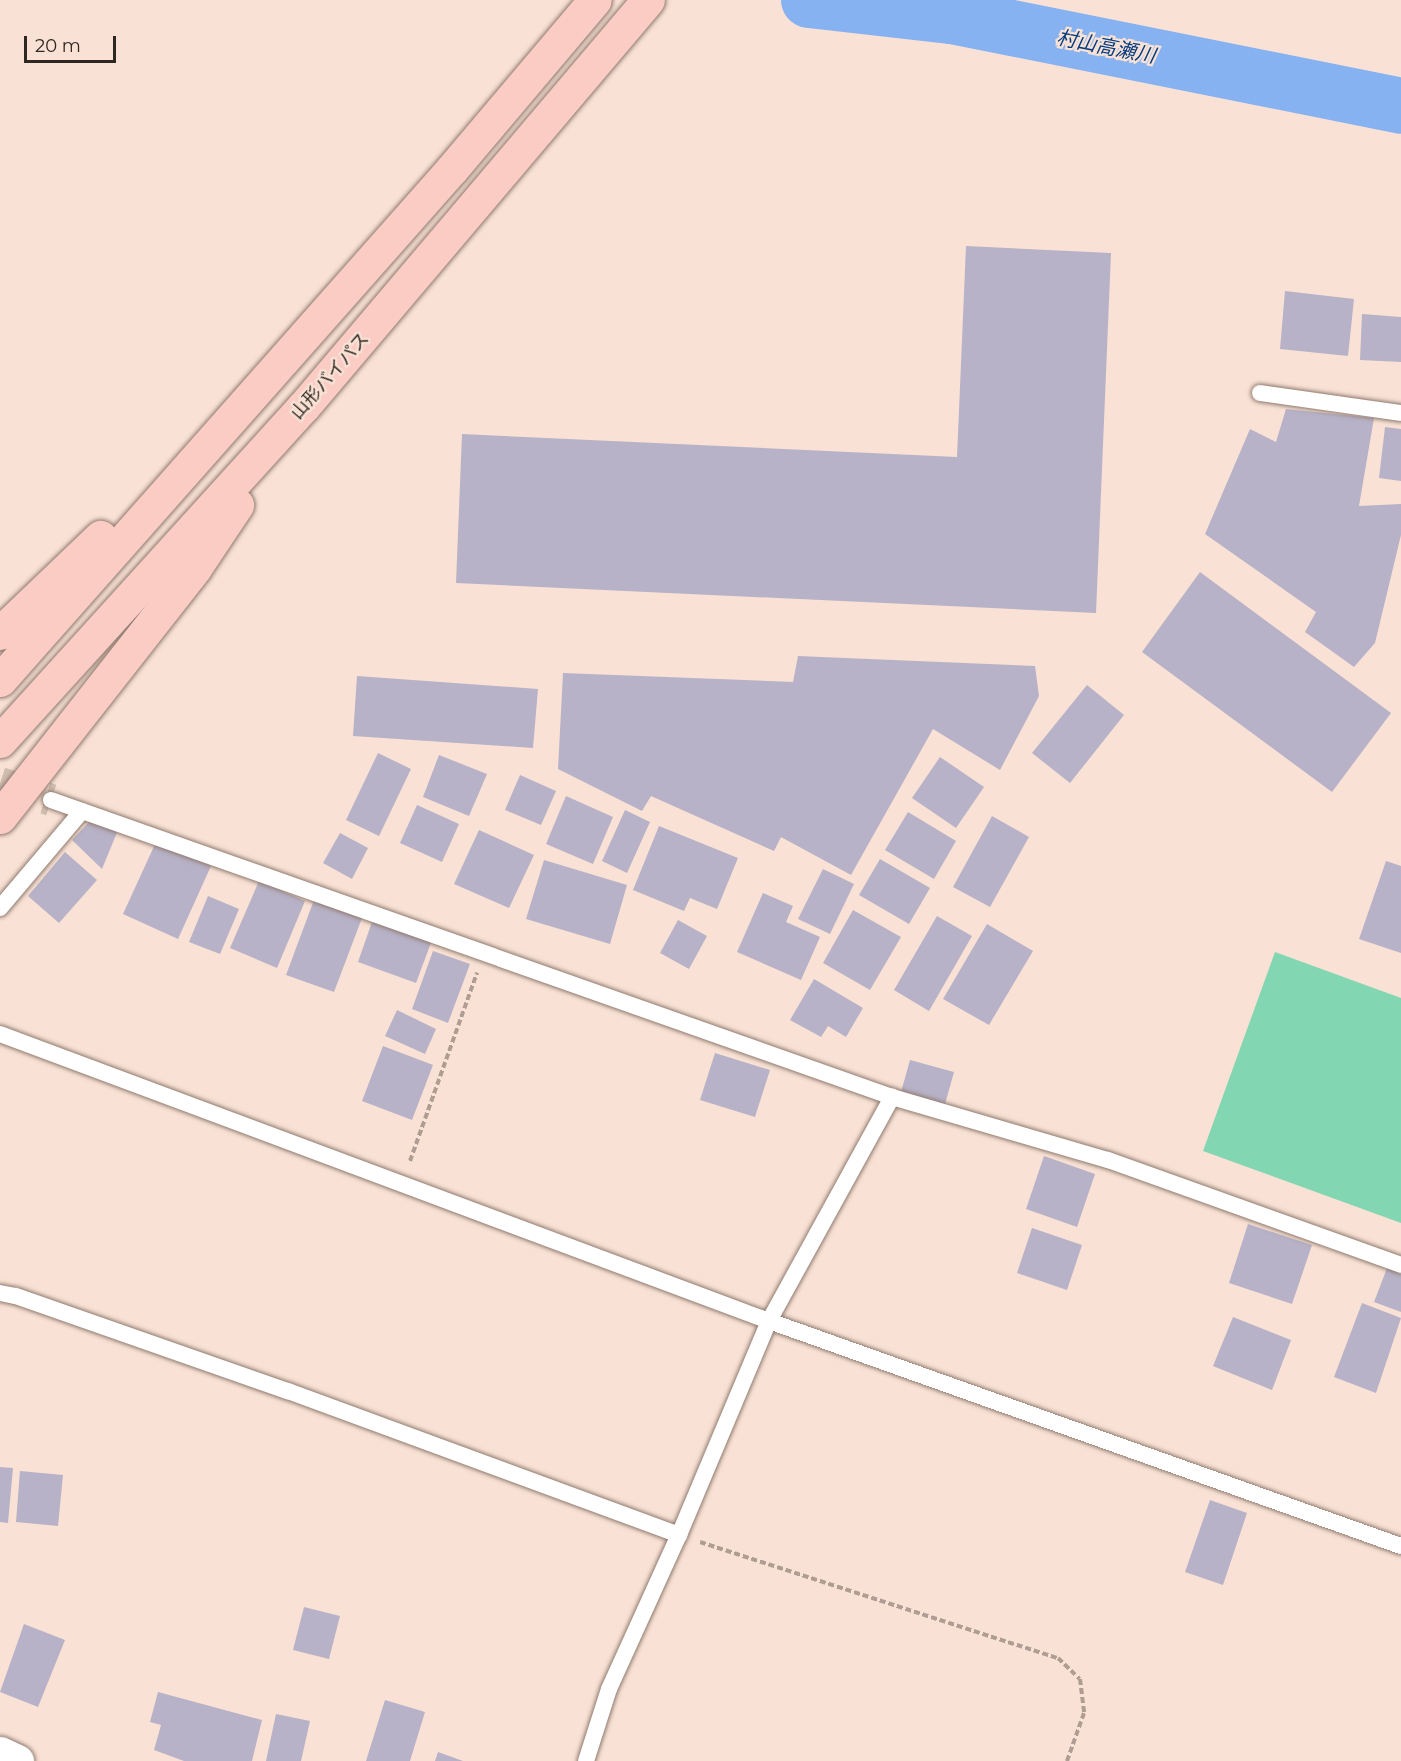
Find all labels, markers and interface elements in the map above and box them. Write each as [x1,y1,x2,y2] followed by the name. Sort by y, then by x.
[27,24,118,62] scale bar
[1055,26,1157,68] water label: 村山高瀬川
[35,35,81,57] text: 20 m
[286,328,374,424] street label: 山形バイパス

